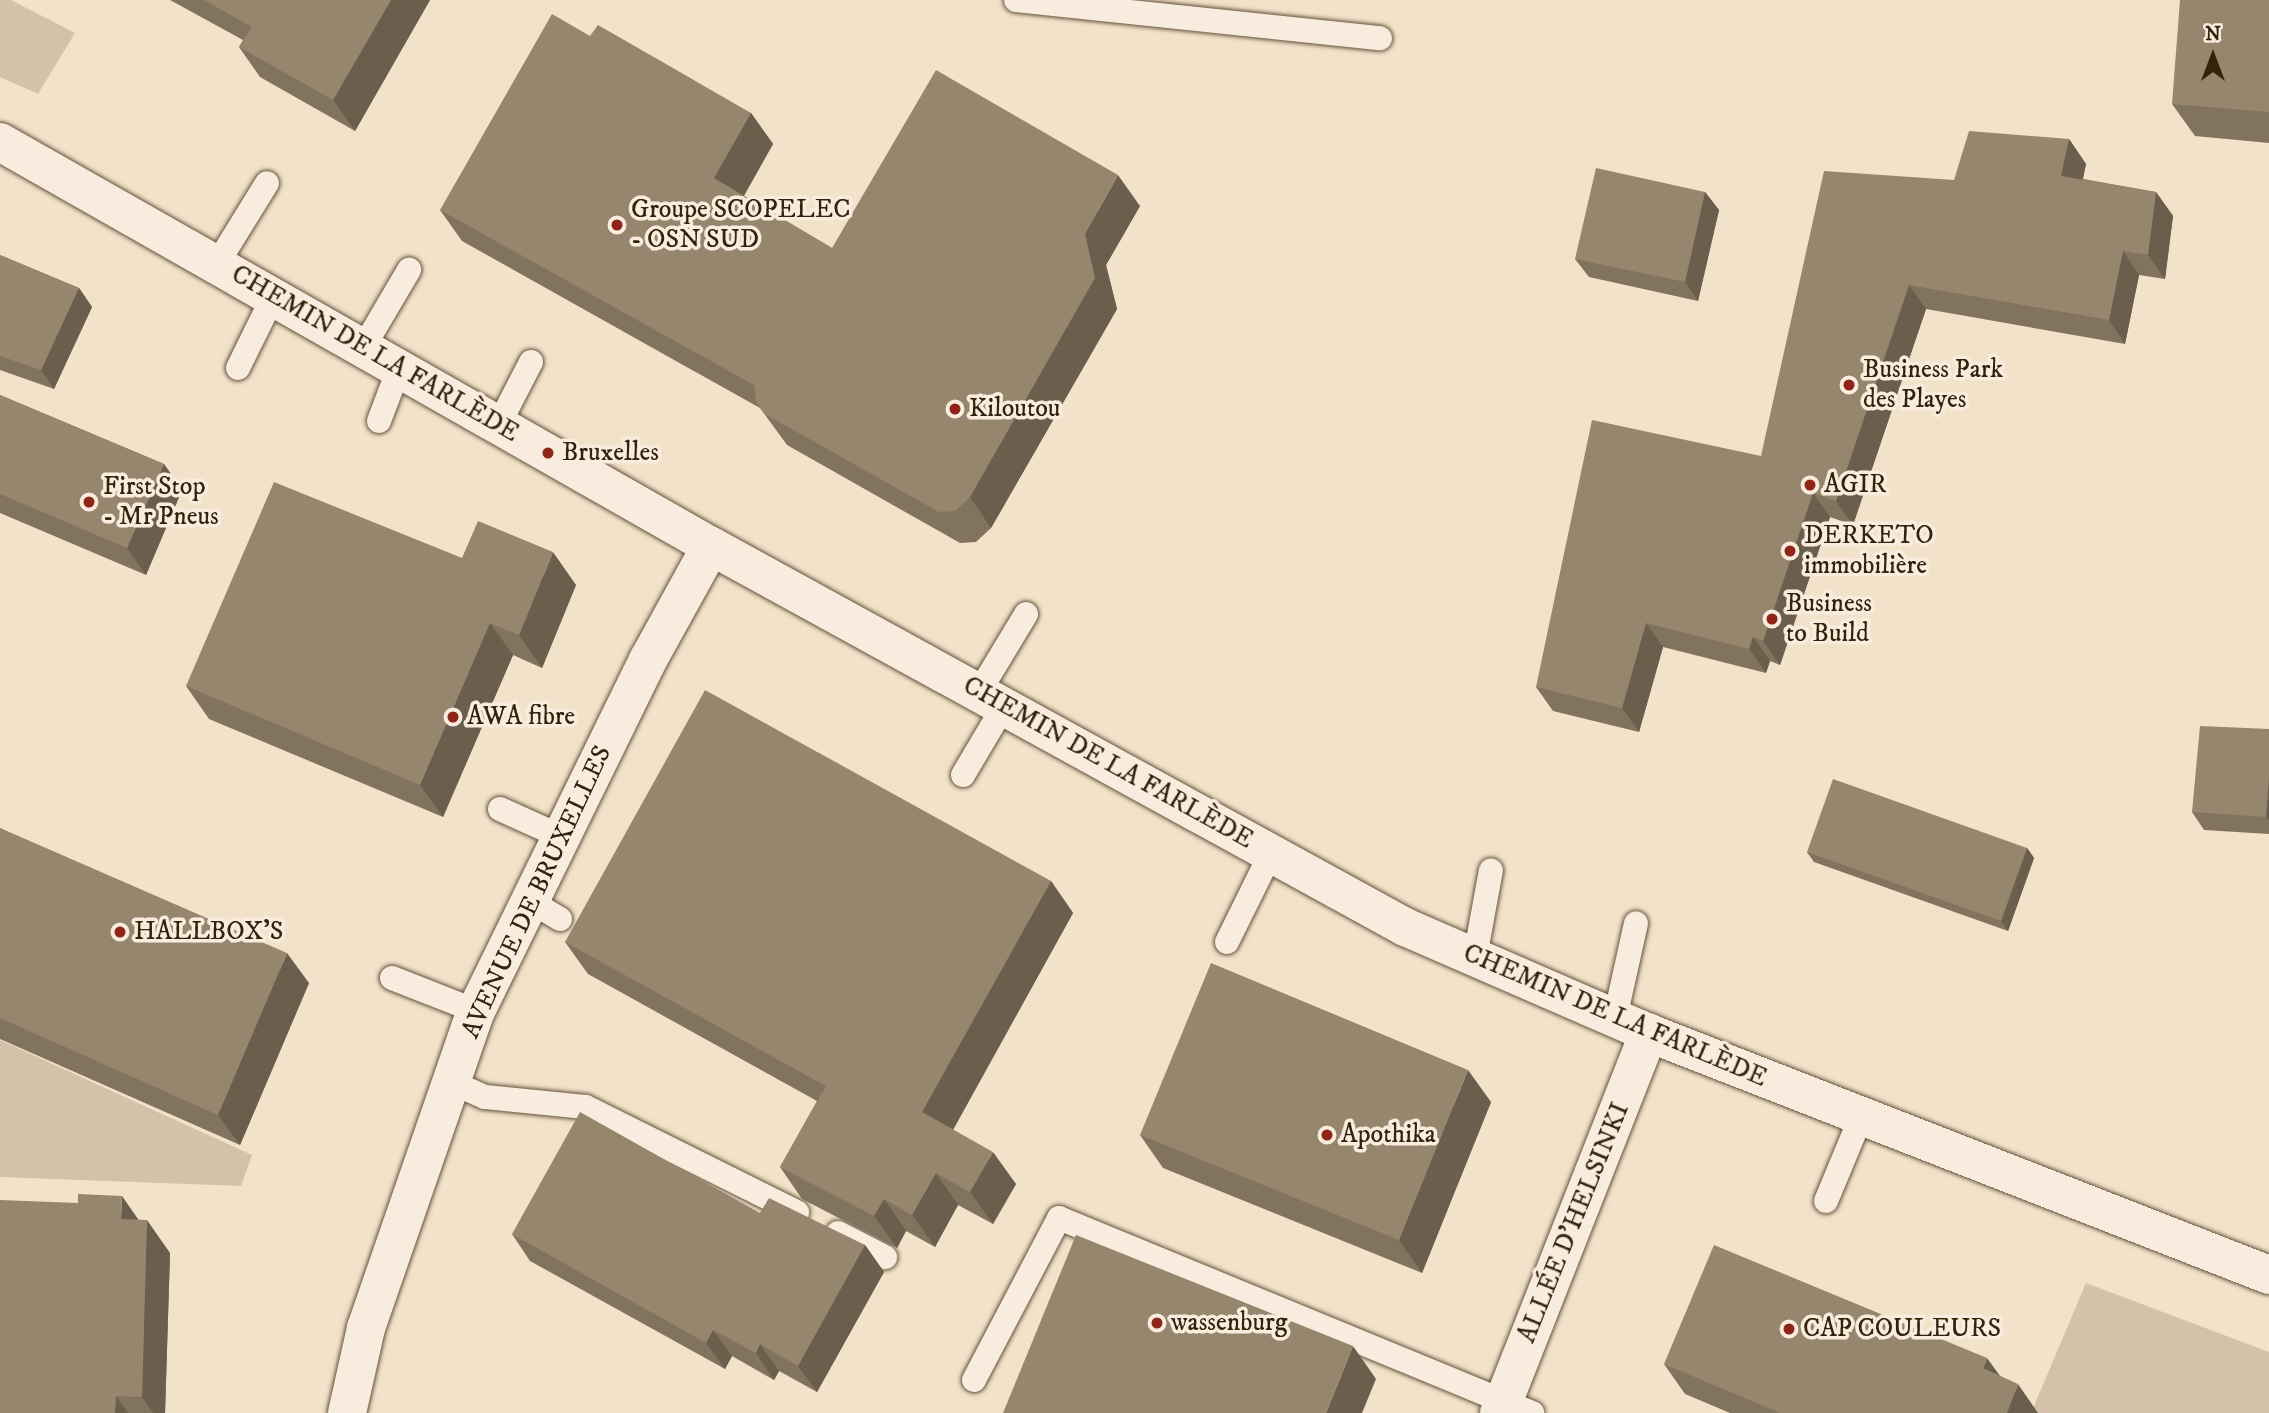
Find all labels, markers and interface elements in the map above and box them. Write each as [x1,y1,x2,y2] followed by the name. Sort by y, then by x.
[2178,21,2248,91] north arrow
[2205,23,2221,46] text: N
[631,194,850,256] place label: Groupe SCOPELEC - OSN SUD
[609,217,625,233] marker: Groupe SCOPELEC - OSN SUD
[226,259,524,449] street label: CHEMIN DE LA FARLÈDE
[1863,354,2003,416] place label: Business Park des Playes
[1841,377,1857,393] marker: Business Park des Playes
[969,393,1060,425] place label: Kiloutou
[947,401,963,417] marker: Kiloutou
[562,437,659,469] place label: Bruxelles
[540,445,556,461] marker: Bruxelles
[1824,469,1887,501] place label: AGIR
[103,471,219,532] place label: First Stop - Mr Pneus
[1802,477,1818,493] marker: AGIR
[81,494,97,510] marker: First Stop - Mr Pneus
[1804,520,1934,582] place label: DERKETO immobilière
[1782,543,1798,559] marker: DERKETO immobilière
[1786,588,1872,650] place label: Business to Build
[1764,611,1780,627] marker: Business to Build
[957,670,1259,856] street label: CHEMIN DE LA FARLÈDE
[467,701,575,733] place label: AWA fibre
[445,709,461,725] marker: AWA fibre
[455,741,619,1043] street label: AVENUE DE BRUXELLES
[134,916,283,948] place label: HALLBOX'S
[112,924,128,940] marker: HALLBOX'S
[1458,938,1772,1094] street label: CHEMIN DE LA FARLÈDE
[1512,1098,1636,1348] street label: ALLÉE D'HELSINKI
[1341,1119,1436,1151] place label: Apothika
[1319,1127,1335,1143] marker: Apothika
[1171,1307,1287,1339] place label: wassenburg
[1803,1313,2001,1345] place label: CAP COULEURS
[1149,1315,1165,1331] marker: wassenburg
[1781,1321,1797,1337] marker: CAP COULEURS

